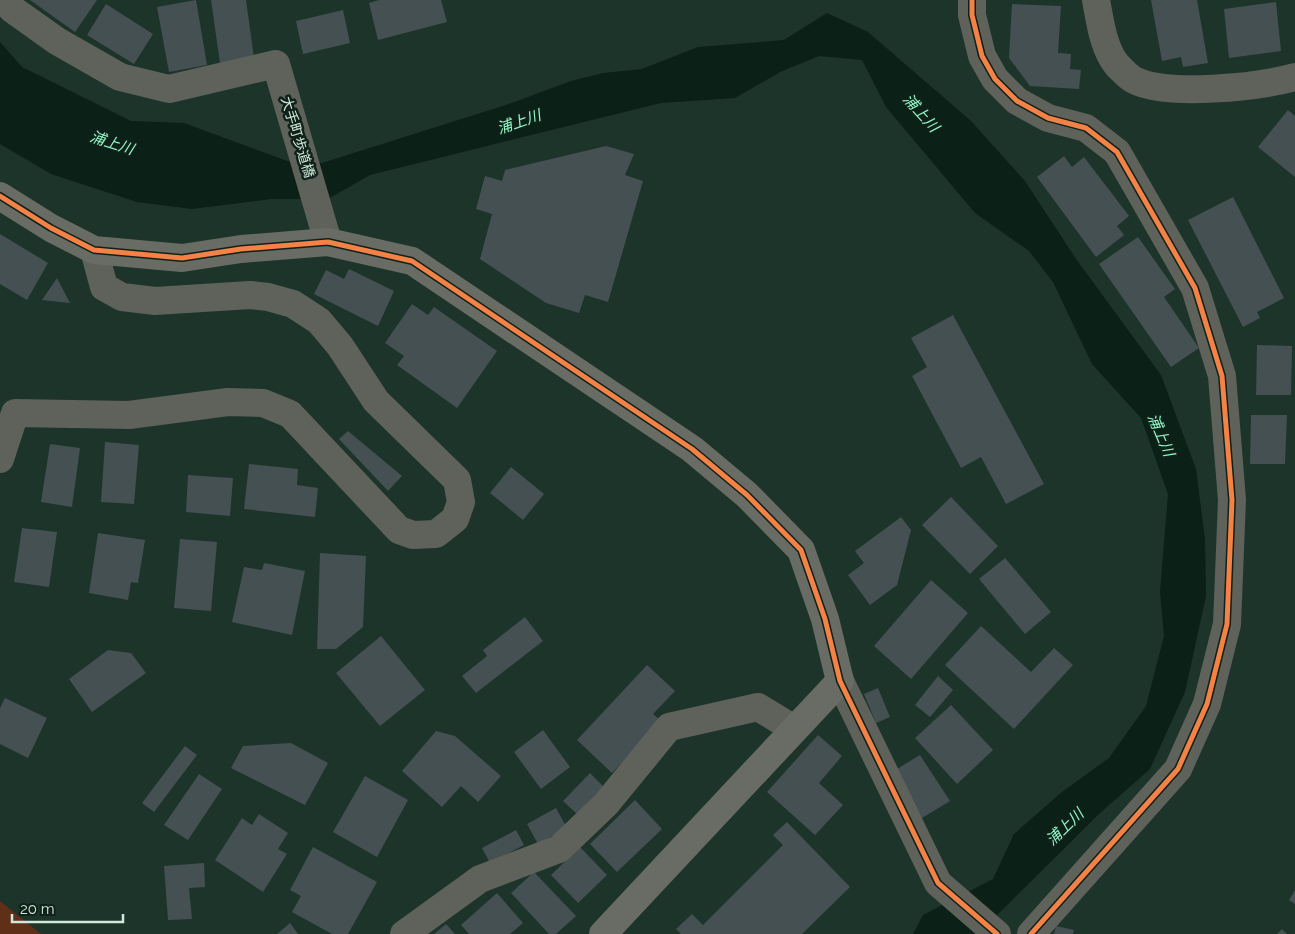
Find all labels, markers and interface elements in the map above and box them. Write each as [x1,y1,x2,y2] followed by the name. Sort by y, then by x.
[899,90,944,137] water label: 浦上川
[278,94,318,180] street label: 大手町歩道橋
[495,106,545,138] water label: 浦上川
[88,127,138,159] water label: 浦上川
[1144,411,1179,461] water label: 浦上川
[1043,804,1089,849] water label: 浦上川
[12,892,124,924] scale bar
[20,900,55,918] text: 20 m

